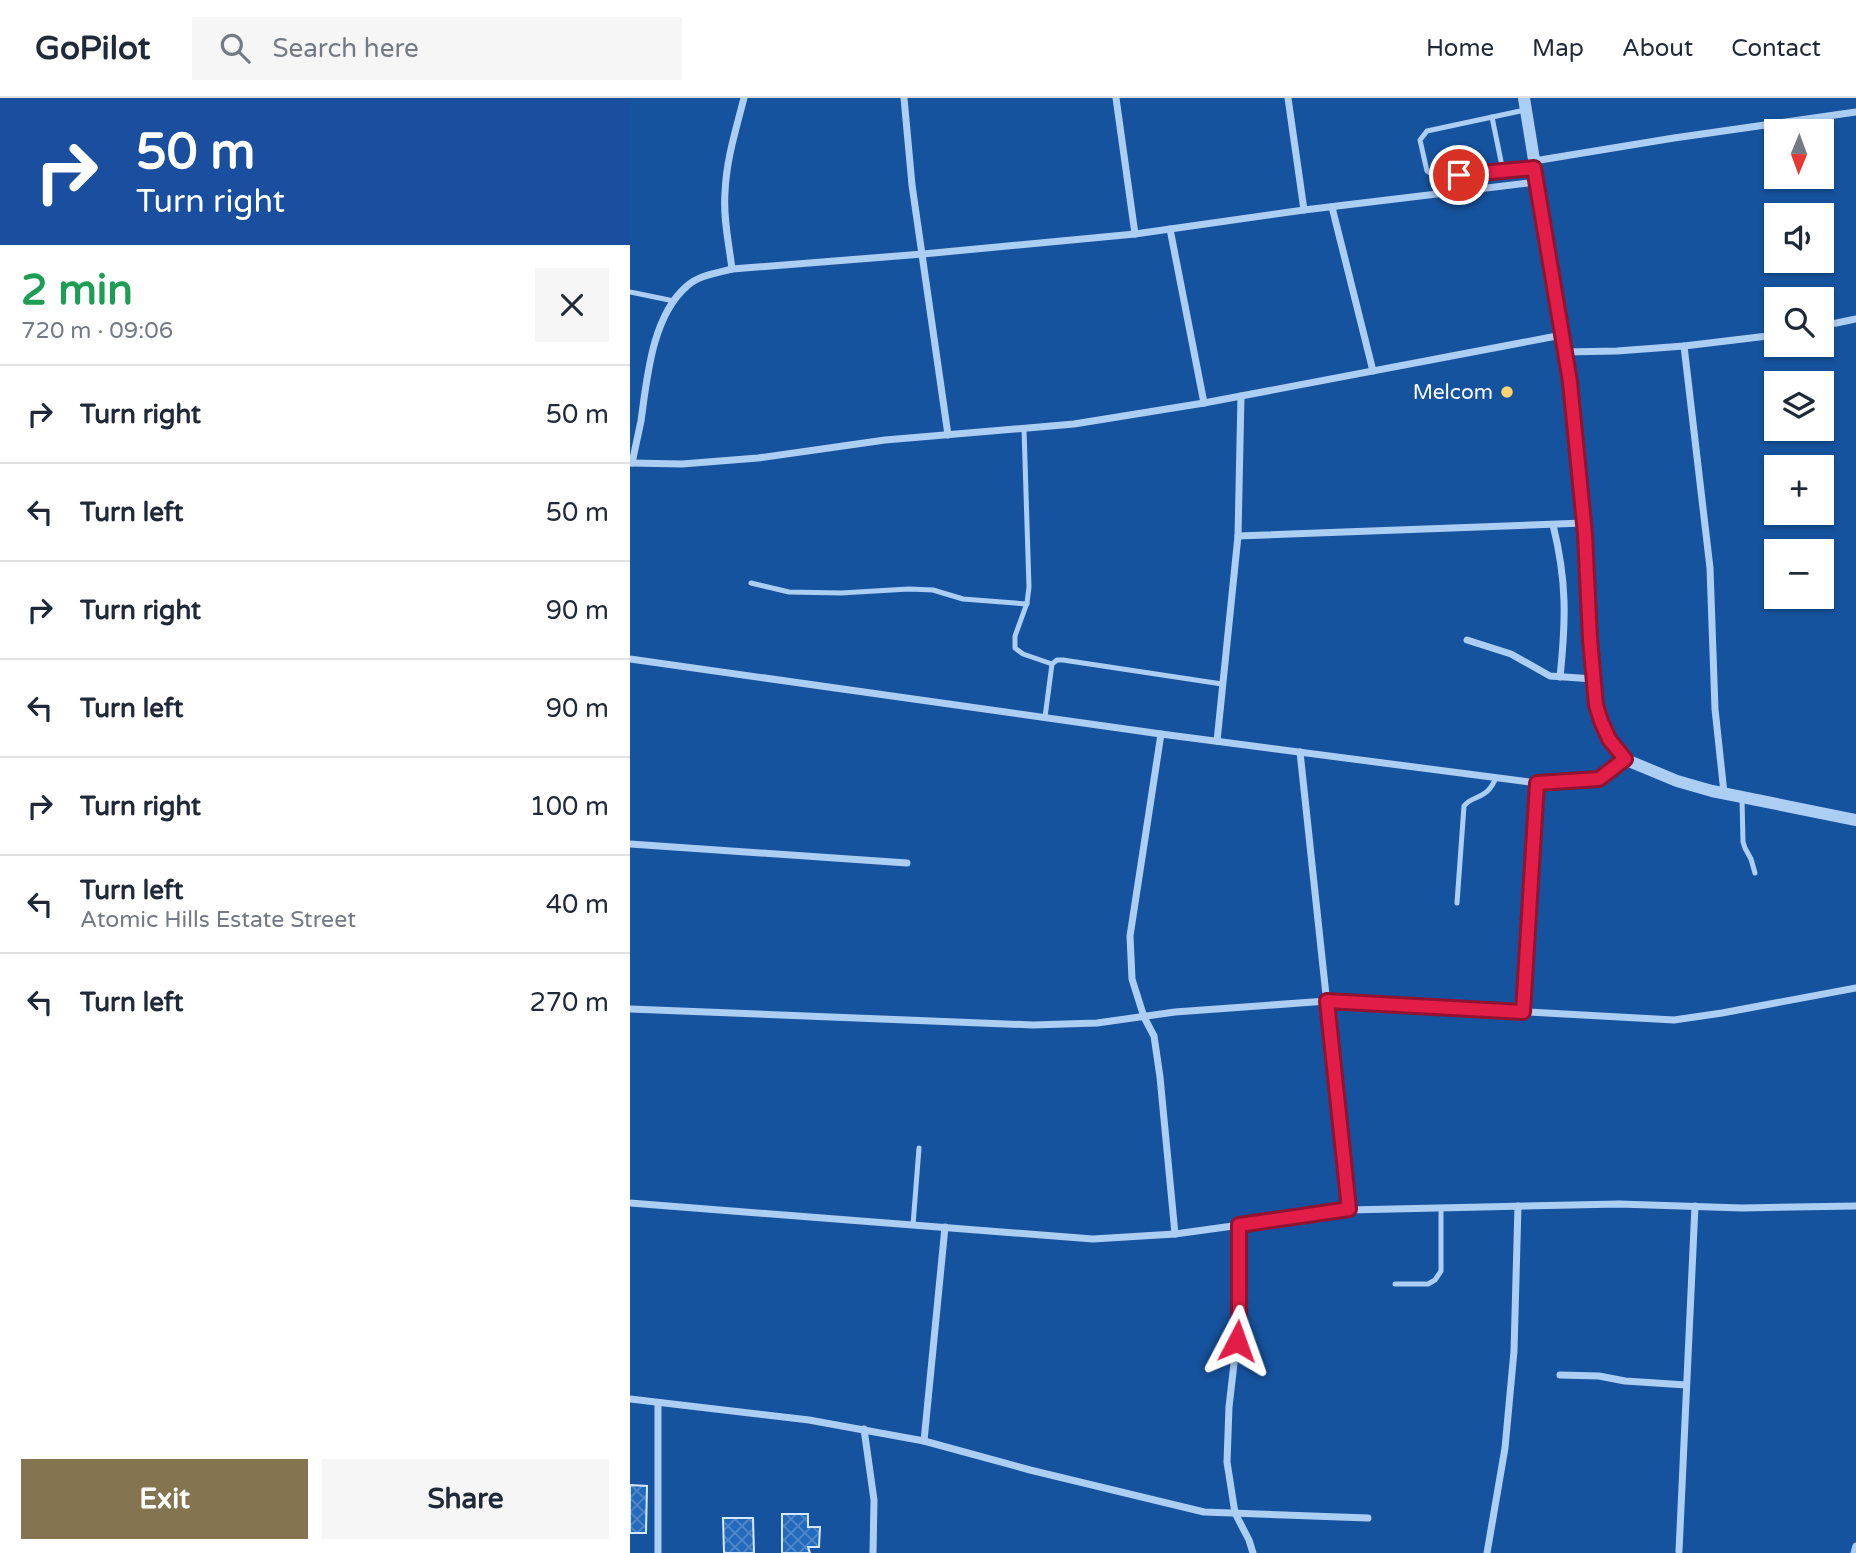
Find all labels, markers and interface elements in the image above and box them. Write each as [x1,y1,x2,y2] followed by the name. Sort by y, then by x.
[192,17,682,80] search box
[35,29,150,68] text: GoPilot
[216,29,254,67] icon: search
[272,33,419,64] text: Search here
[1426,34,1494,63] text: Home
[1532,34,1584,63] text: Map
[1622,34,1693,63] text: About
[1731,34,1821,63] text: Contact
[1764,119,1834,189] north arrow
[1764,119,1834,609] map controls
[136,123,255,182] text: 50 m
[21,126,112,217] icon: right
[1429,145,1489,205] pin
[1440,156,1478,194] icon: arrive
[136,183,285,221] text: Turn right
[1764,203,1834,273] button: sound
[21,265,133,316] text: 2 min
[535,268,609,342] button: close
[1764,287,1834,357] button: search
[21,317,173,345] text: 720 m · 09:06
[1764,371,1834,441] button: layers
[1413,380,1493,405] place label: Melcom
[1499,384,1515,400] marker: Melcom
[21,395,59,433] icon: right
[80,399,201,430] text: Turn right
[546,399,609,430] text: 50 m
[1764,455,1834,525] button: +
[21,493,59,531] icon: left
[80,497,183,528] text: Turn left
[546,497,609,528] text: 50 m
[1764,539,1834,609] button: −
[21,591,59,629] icon: right
[80,595,201,626] text: Turn right
[546,595,609,626] text: 90 m
[21,689,59,727] icon: left
[80,693,183,724] text: Turn left
[546,693,609,724] text: 90 m
[21,787,59,825] icon: right
[80,791,201,822] text: Turn right
[529,791,609,822] text: 100 m
[80,875,183,906] text: Turn left
[21,885,59,923] icon: left
[546,889,609,920] text: 40 m
[80,906,356,934] text: Atomic Hills Estate Street
[21,983,59,1021] icon: left
[80,987,183,1018] text: Turn left
[529,987,609,1018] text: 270 m
[1200,1304,1274,1378] position arrow
[21,1459,308,1539] button: Exit
[322,1459,609,1539] button: Share

